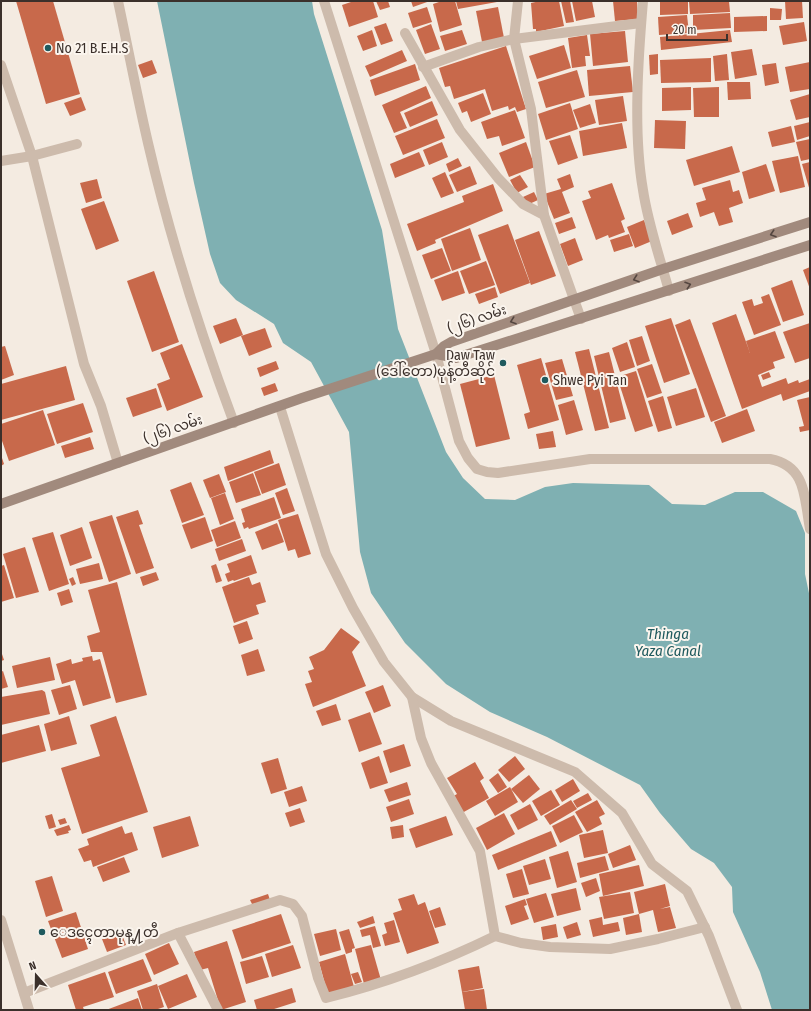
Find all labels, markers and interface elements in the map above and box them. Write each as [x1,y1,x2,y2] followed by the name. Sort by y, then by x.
[667,16,727,42] scale bar
[673,23,697,37] text: 20 m
[56,40,128,57] place label: No 21 B.E.H.S
[43,43,53,53] marker: No 21 B.E.H.S
[770,229,777,238] one-way arrow
[633,274,640,282] one-way arrow
[684,281,691,290] one-way arrow
[445,299,510,340] street label: (၂၆) လမ်း
[510,316,517,325] one-way arrow
[377,347,495,383] place label: Daw Taw (ဒေါ်တော)မုန့်တီဆိုင်
[498,358,508,368] marker: Daw Taw (ဒေါ်တော)မုန့်တီဆိုင်
[553,372,627,389] place label: Shwe Pyi Tan
[540,375,550,385] marker: Shwe Pyi Tan
[141,409,206,450] street label: (၂၆) လမ်း
[635,625,701,660] water label: Thinga Yaza Canal
[50,922,159,945] place label: ေဒၚေတာမုန္႔တီ
[37,927,47,937] marker: ေဒၚေတာမုန္႔တီ
[16,955,56,995] north arrow
[27,959,38,973] text: N

